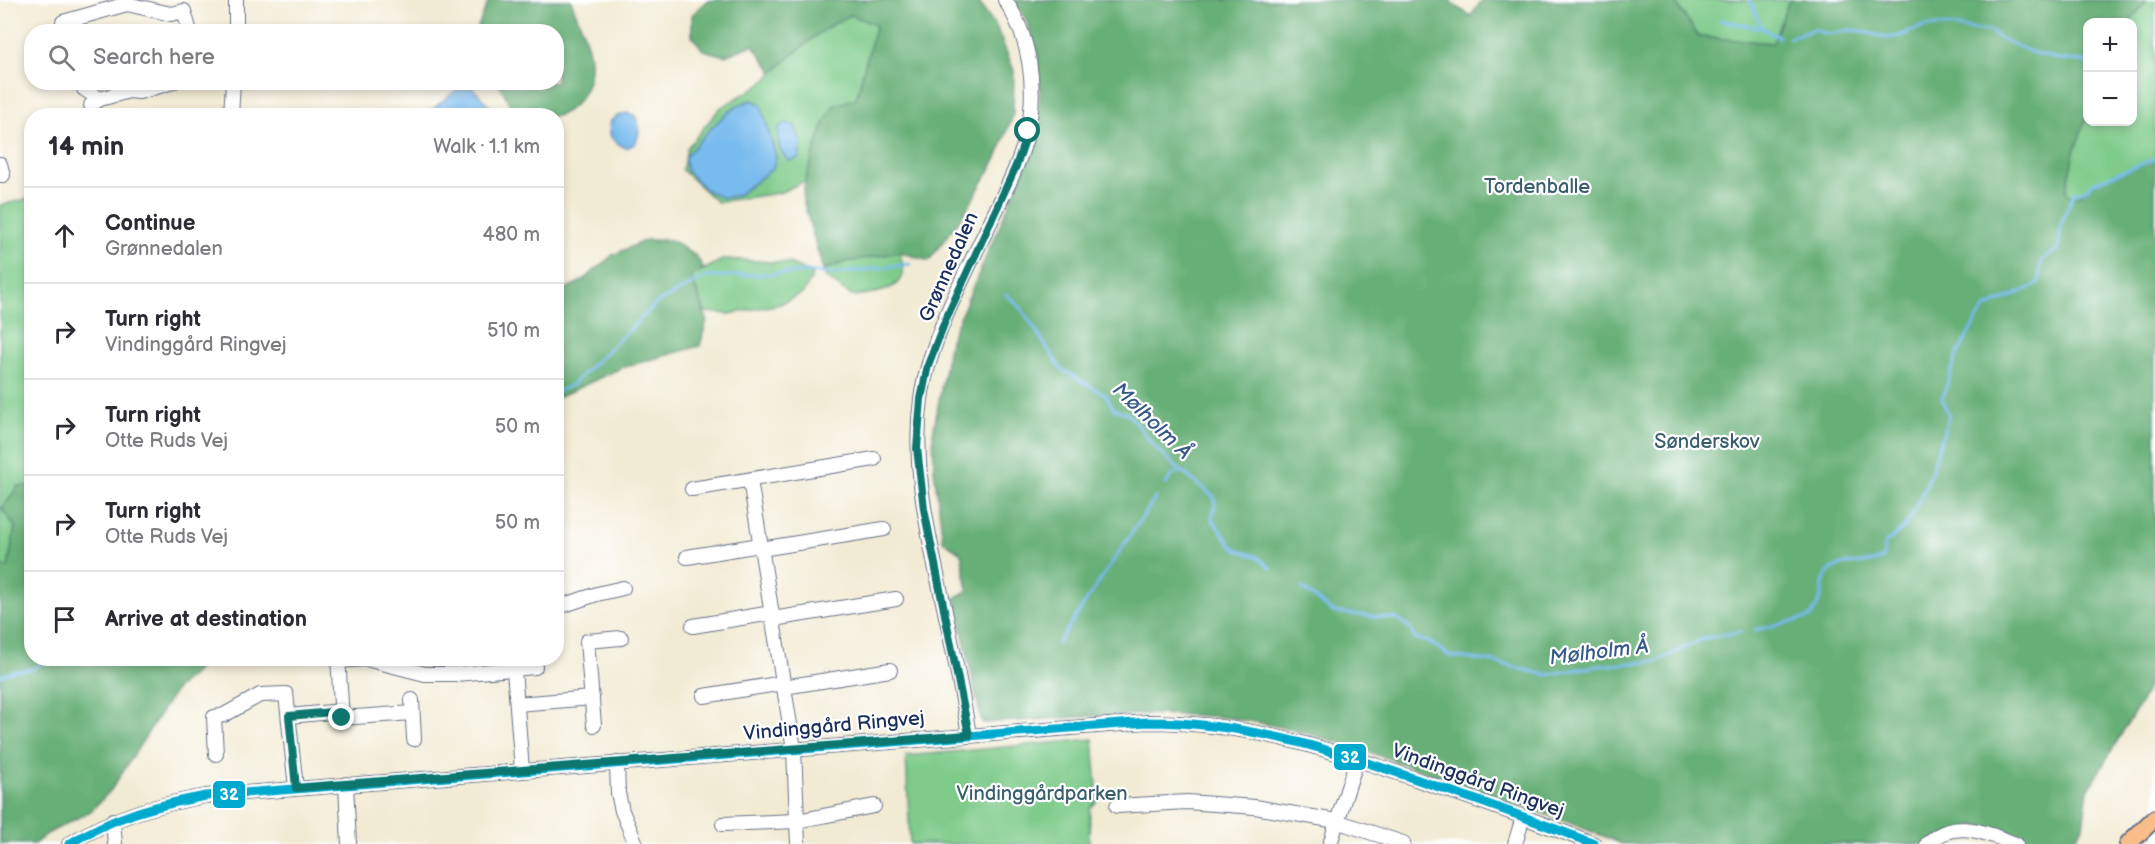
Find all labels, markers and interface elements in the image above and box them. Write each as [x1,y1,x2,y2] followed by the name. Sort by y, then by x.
[2083,18,2137,126] map controls
[2083,18,2137,72] button: +
[24,24,564,90] search box
[45,41,78,74] icon: search
[93,44,215,71] text: Search here
[2083,72,2137,126] button: −
[1014,117,1040,143] route start
[48,132,124,163] text: 14 min
[433,135,540,159] text: Walk · 1.1 km
[1484,175,1590,199] park label: Tordenballe
[914,208,984,326] street label: Grønnedalen
[105,210,195,237] text: Continue
[48,219,81,252] icon: ahead
[482,223,540,247] text: 480 m
[105,237,223,261] text: Grønnedalen
[105,306,201,333] text: Turn right
[48,315,81,348] icon: right
[487,319,540,343] text: 510 m
[105,333,287,357] text: Vindinggård Ringvej
[1107,377,1197,465] water label: Mølholm Å
[105,402,201,429] text: Turn right
[48,411,81,444] icon: right
[495,415,540,439] text: 50 m
[105,429,228,453] text: Otte Ruds Vej
[1654,430,1760,454] park label: Sønderskov
[105,498,201,525] text: Turn right
[48,507,81,540] icon: right
[495,511,540,535] text: 50 m
[105,525,228,549] text: Otte Ruds Vej
[48,603,81,636] icon: arrive
[105,606,307,633] text: Arrive at destination
[1548,633,1650,670] water label: Mølholm Å
[328,704,354,730] route end
[742,706,926,746] street label: Vindinggård Ringvej
[1389,739,1567,823] street label: Vindinggård Ringvej
[1333,743,1367,771] line badge: 32
[1341,749,1360,768] text: 32
[212,780,246,809] line badge: 32
[956,782,1128,806] park label: Vindinggårdparken
[220,786,239,805] text: 32

